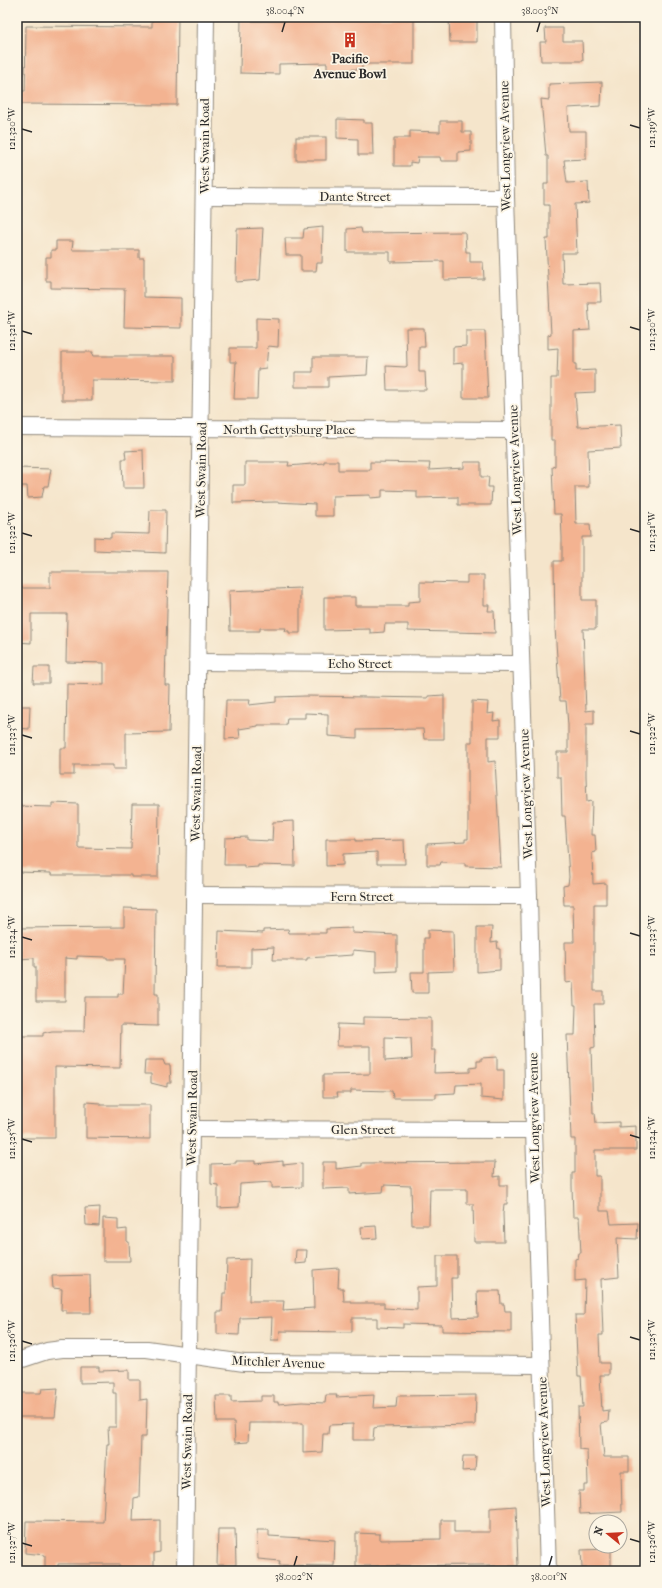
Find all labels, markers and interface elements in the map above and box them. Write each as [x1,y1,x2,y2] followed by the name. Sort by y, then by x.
[265,5,305,17] text: 38.004°N
[521,5,559,17] text: 38.003°N
[341,31,359,49] building icon: Pacific Avenue Bowl
[313,51,387,81] place label: Pacific Avenue Bowl
[496,80,514,212] street label: West Longview Avenue
[197,97,212,195] street label: West Swain Road
[6,107,18,150] text: 121.320°W
[646,107,658,148] text: 121.319°W
[319,189,391,204] street label: Dante Street
[646,308,658,351] text: 121.320°W
[6,310,18,351] text: 121.321°W
[505,404,525,537] street label: West Longview Avenue
[193,421,209,519] street label: West Swain Road
[223,422,356,437] street label: North Gettysburg Place
[6,511,18,554] text: 121.322°W
[646,511,658,552] text: 121.321°W
[328,656,393,671] street label: Echo Street
[646,712,658,755] text: 121.322°W
[6,713,18,756] text: 121.323°W
[516,728,536,861] street label: West Longview Avenue
[188,745,204,843] street label: West Swain Road
[330,889,394,904] street label: Fern Street
[6,914,18,958] text: 121.324°W
[646,914,658,957] text: 121.323°W
[525,1052,543,1184] street label: West Longview Avenue
[184,1069,200,1167] street label: West Swain Road
[646,1115,658,1159] text: 121.324°W
[6,1117,18,1160] text: 121.325°W
[331,1122,395,1137] street label: Glen Street
[646,1318,658,1361] text: 121.325°W
[6,1319,18,1362] text: 121.326°W
[231,1353,326,1371] street label: Mitchler Avenue
[534,1376,554,1509] street label: West Longview Avenue
[179,1393,195,1491] street label: West Swain Road
[588,1514,628,1554] north arrow
[646,1520,658,1563] text: 121.326°W
[6,1521,18,1564] text: 121.327°W
[591,1524,607,1537] text: N
[275,1571,314,1583] text: 38.002°N
[531,1571,568,1583] text: 38.001°N

